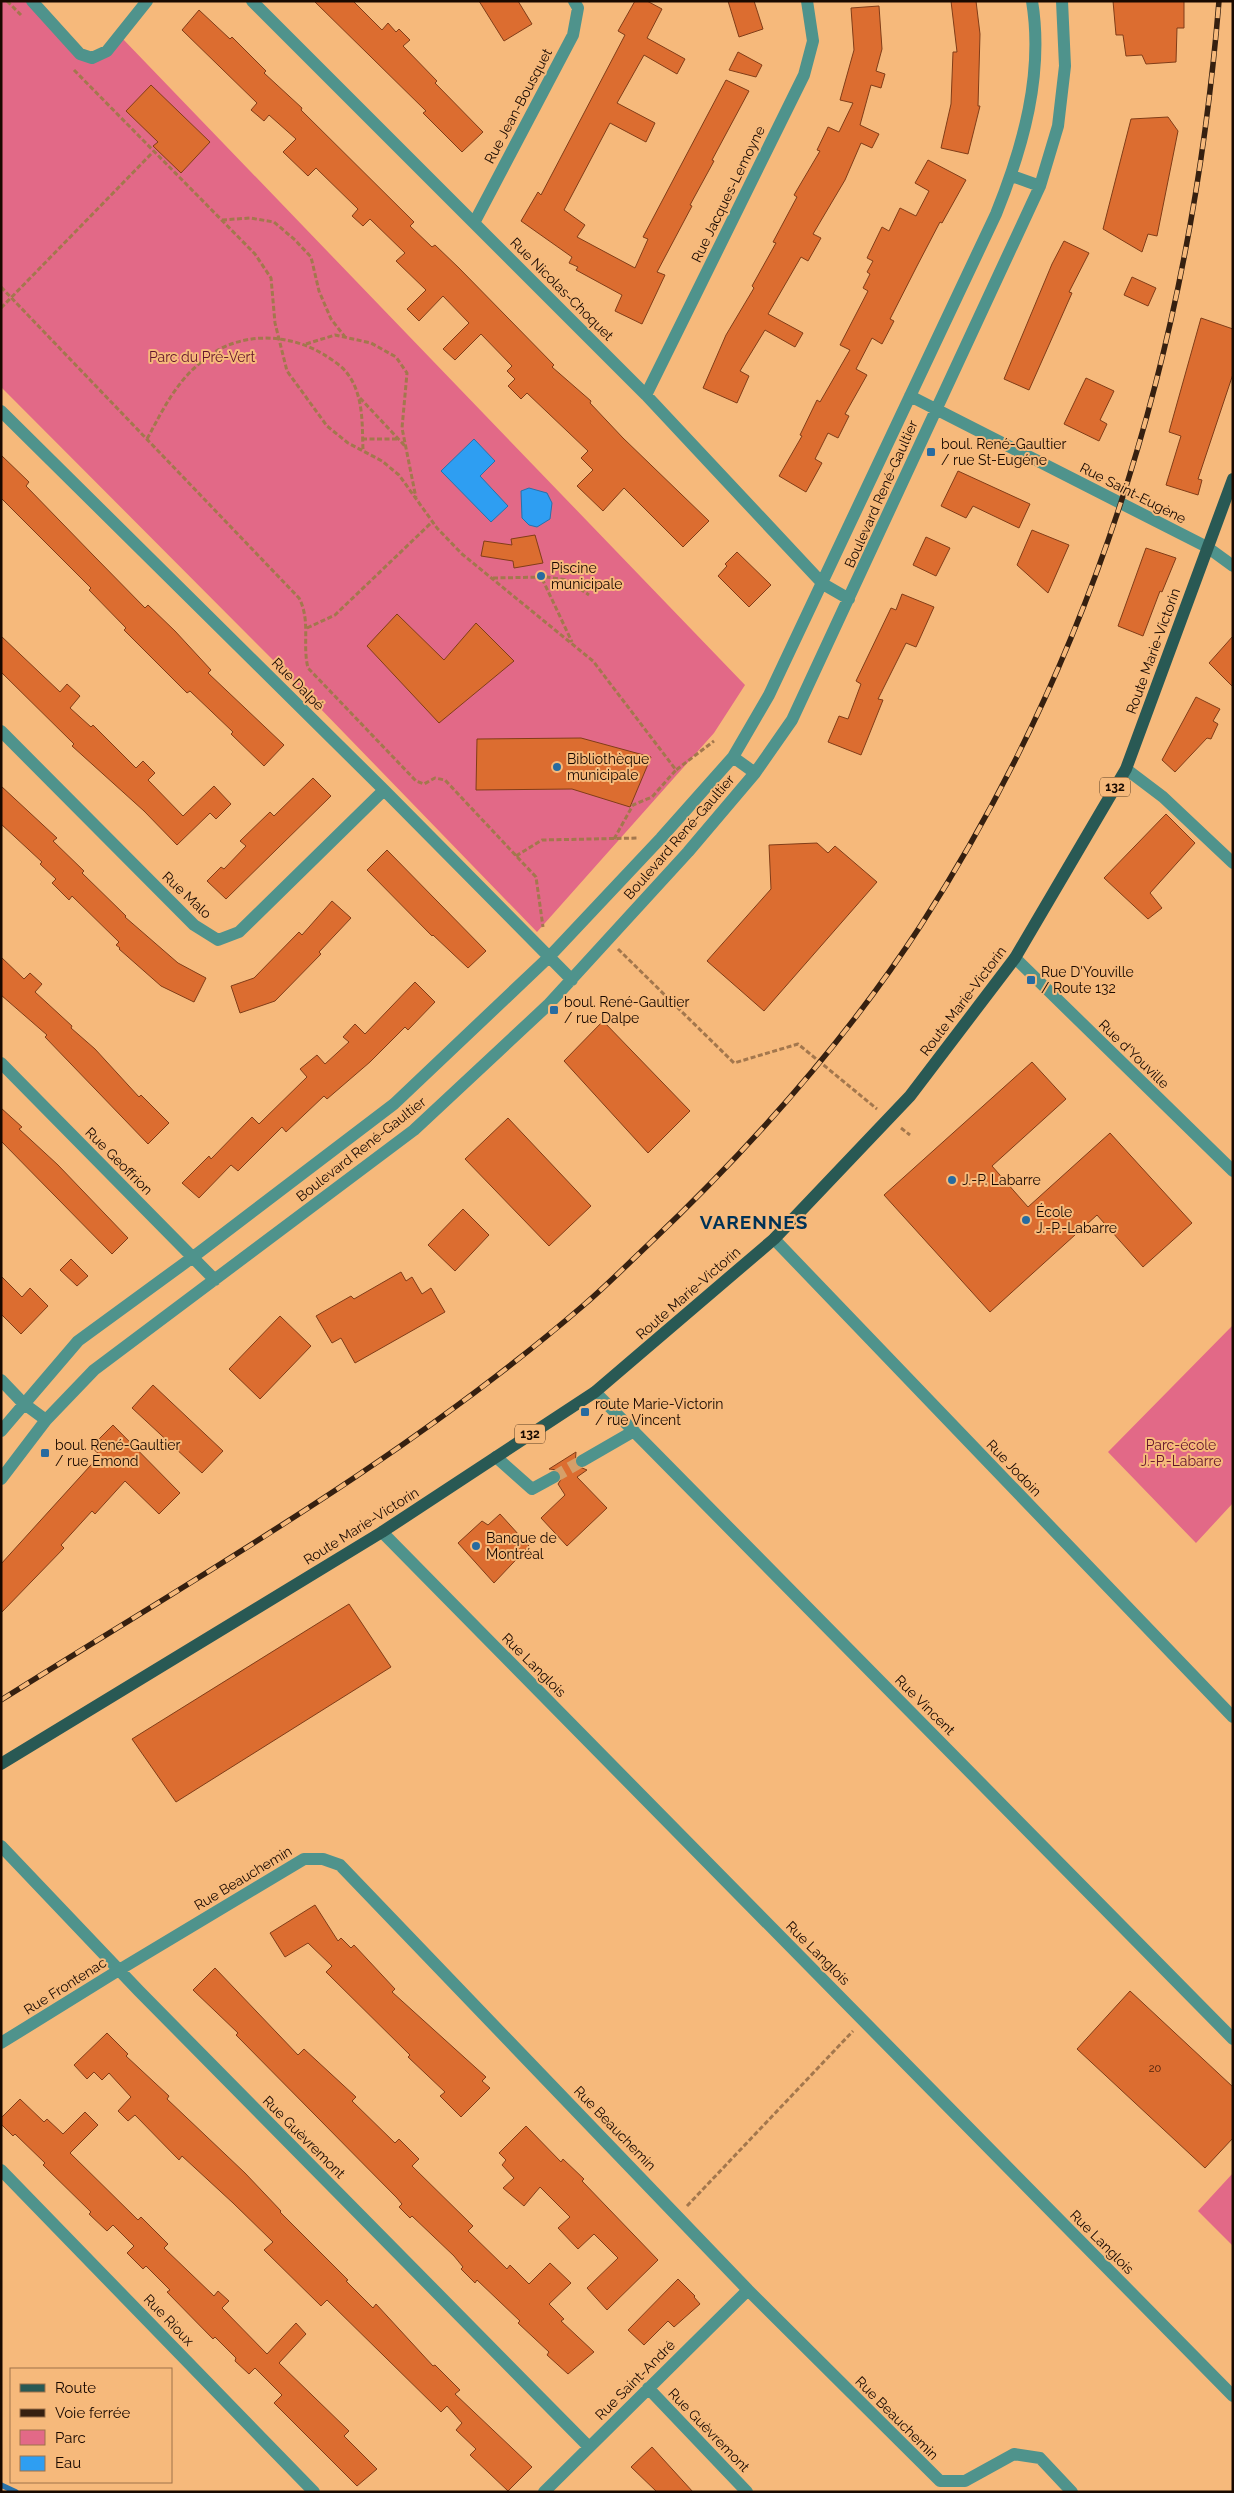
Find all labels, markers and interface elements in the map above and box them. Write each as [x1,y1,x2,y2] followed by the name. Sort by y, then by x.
[481,46,555,166] street label: Rue Jean-Bousquet
[688,123,768,265] street label: Rue Jacques-Lemoyne
[507,234,617,344] street label: Rue Nicolas-Choquet
[149,349,255,365] park label: Parc du Pré-Vert
[841,418,921,570] street label: Boulevard René-Gaultier
[941,436,1066,468] place label: boul. René-Gaultier / rue St-Eugéne
[925,446,937,458] marker: boul. René-Gaultier / rue St-Eugéne
[1077,459,1189,527] street label: Rue Saint-Eugène
[551,560,622,592] place label: Piscine municipale
[535,570,547,582] marker: Piscine municipale
[1123,586,1183,716] street label: Route Marie-Victorin
[269,655,327,713] street label: Rue Dalpé
[567,751,649,783] place label: Bibliothèque municipale
[551,761,563,773] marker: Bibliothèque municipale
[621,771,738,903] street label: Boulevard René-Gaultier
[1100,778,1130,796] road number: 132
[159,868,215,922] street label: Rue Malo
[917,943,1009,1059] street label: Route Marie-Victorin
[1041,964,1134,996] place label: Rue D'Youville / Route 132
[1025,974,1037,986] marker: Rue D'Youville / Route 132
[564,994,689,1026] place label: boul. René-Gaultier / rue Dalpe
[548,1004,560,1016] marker: boul. René-Gaultier / rue Dalpe
[1096,1016,1172,1092] street label: Rue d'Youville
[293,1093,429,1204] street label: Boulevard René-Gaultier
[82,1124,156,1198] street label: Rue Geoffrion
[962,1172,1041,1188] place label: J.-P. Labarre
[946,1174,958,1186] marker: J.-P. Labarre
[1036,1203,1117,1236] place label: École J.-P.-Labarre
[700,1211,808,1233] district label: VARENNES
[1020,1214,1032,1226] marker: École J.-P.-Labarre
[633,1243,743,1343] street label: Route Marie-Victorin
[595,1396,723,1428] place label: route Marie-Victorin / rue Vincent
[579,1406,591,1418] marker: route Marie-Victorin / rue Vincent
[515,1425,545,1444] road number: 132
[55,1437,180,1469] place label: boul. René-Gaultier / rue Emond
[983,1437,1045,1499] street label: Rue Jodoin
[1140,1437,1222,1469] park label: Parc-école J.-P.-Labarre
[39,1447,51,1459] marker: boul. René-Gaultier / rue Emond
[301,1484,421,1568] street label: Route Marie-Victorin
[486,1530,557,1562] place label: Banque de Montréal
[470,1540,482,1552] marker: Banque de Montréal
[499,1630,569,1700] street label: Rue Langlois
[892,1672,958,1738] street label: Rue Vincent
[191,1843,295,1913] street label: Rue Beauchemin
[783,1918,853,1988] street label: Rue Langlois
[21,1954,109,2018] street label: Rue Frontenac
[1149,2062,1161,2075] house number: 20
[571,2083,659,2173] street label: Rue Beauchemin
[260,2093,349,2182] street label: Rue Guèvremont
[1067,2207,1137,2277] street label: Rue Langlois
[141,2291,197,2349] street label: Rue Rioux
[592,2337,678,2423] street label: Rue Saint-André
[10,2368,172,2483] legend
[852,2373,942,2463] street label: Rue Beauchemin
[55,2379,96,2397] text: Route
[665,2385,753,2475] street label: Rue Guèvremont
[55,2404,131,2422] text: Voie ferrée
[55,2429,86,2447] text: Parc
[55,2454,81,2472] text: Eau

